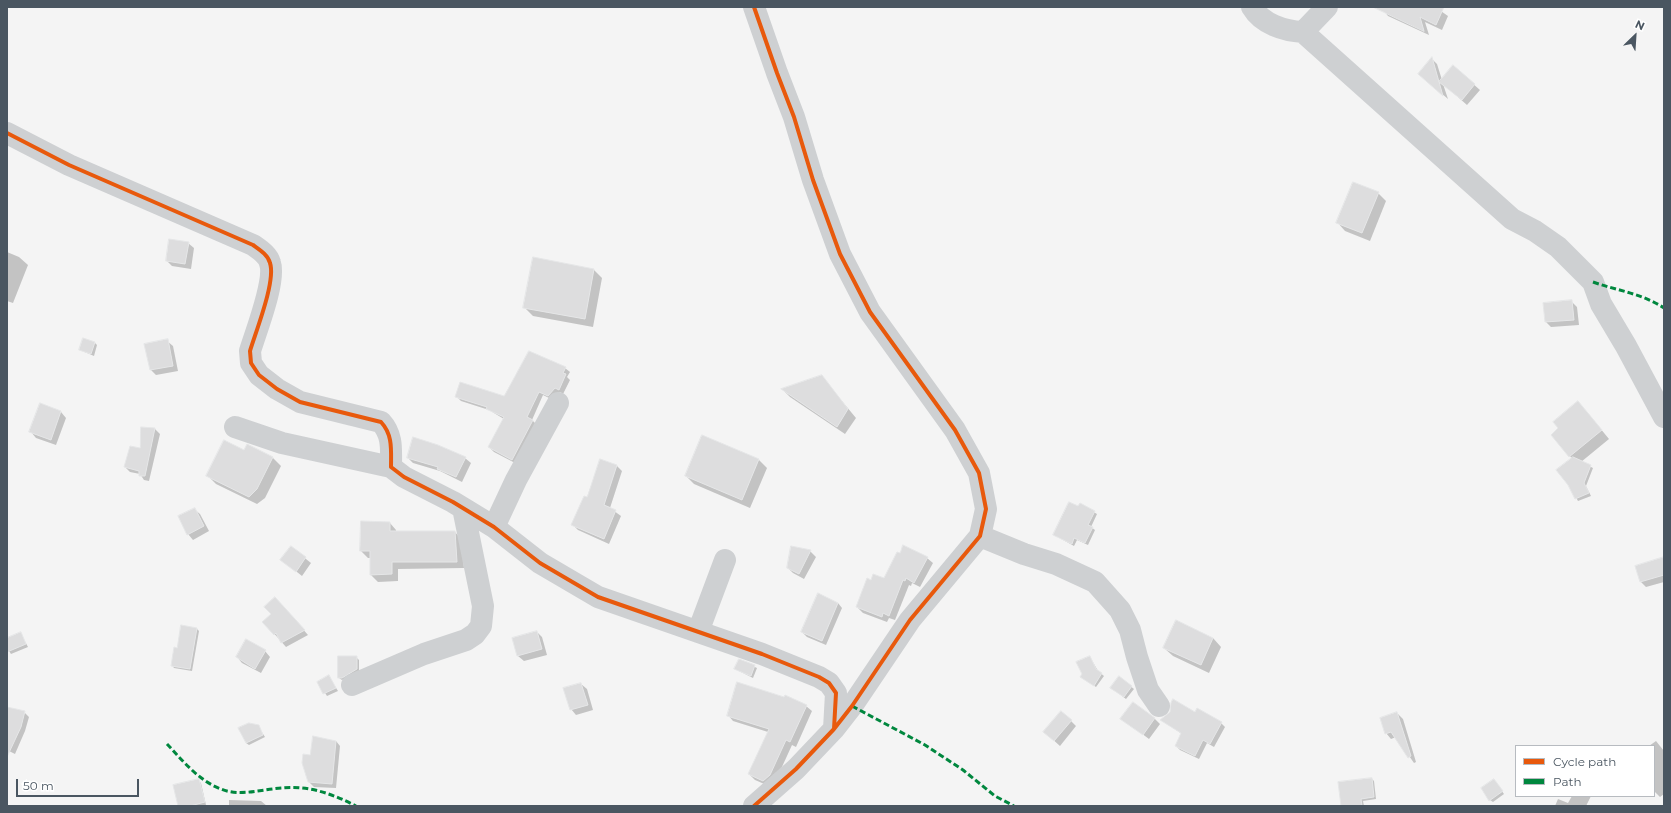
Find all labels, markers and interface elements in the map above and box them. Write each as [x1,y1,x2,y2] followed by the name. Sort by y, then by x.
[1615,16,1655,56] north arrow
[1633,17,1647,33] text: N
[1515,745,1655,797] legend
[1553,754,1616,769] text: Cycle path
[18,771,141,797] scale bar
[1553,774,1582,789] text: Path
[23,778,54,793] text: 50 m

